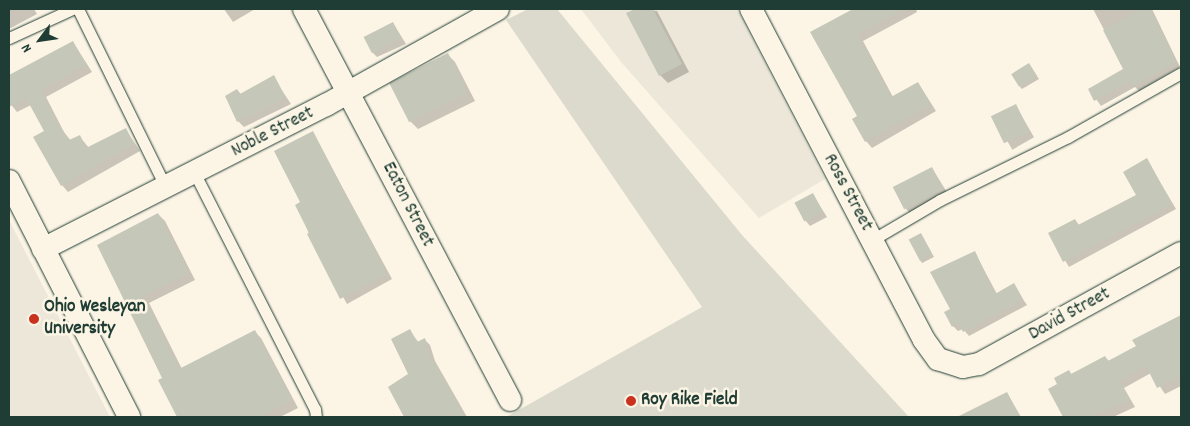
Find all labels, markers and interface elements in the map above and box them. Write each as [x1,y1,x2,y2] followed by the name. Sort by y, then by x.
[15,15,65,65] north arrow
[17,40,38,56] text: N
[228,103,318,163] street label: Noble Street
[817,150,877,236] street label: Ross Street
[376,159,438,251] street label: Eaton Street
[1025,283,1115,347] street label: David Street
[44,297,145,341] place label: Ohio Wesleyan University
[28,313,40,325] marker: Ohio Wesleyan University
[641,390,738,412] place label: Roy Rike Field
[625,395,637,407] marker: Roy Rike Field

